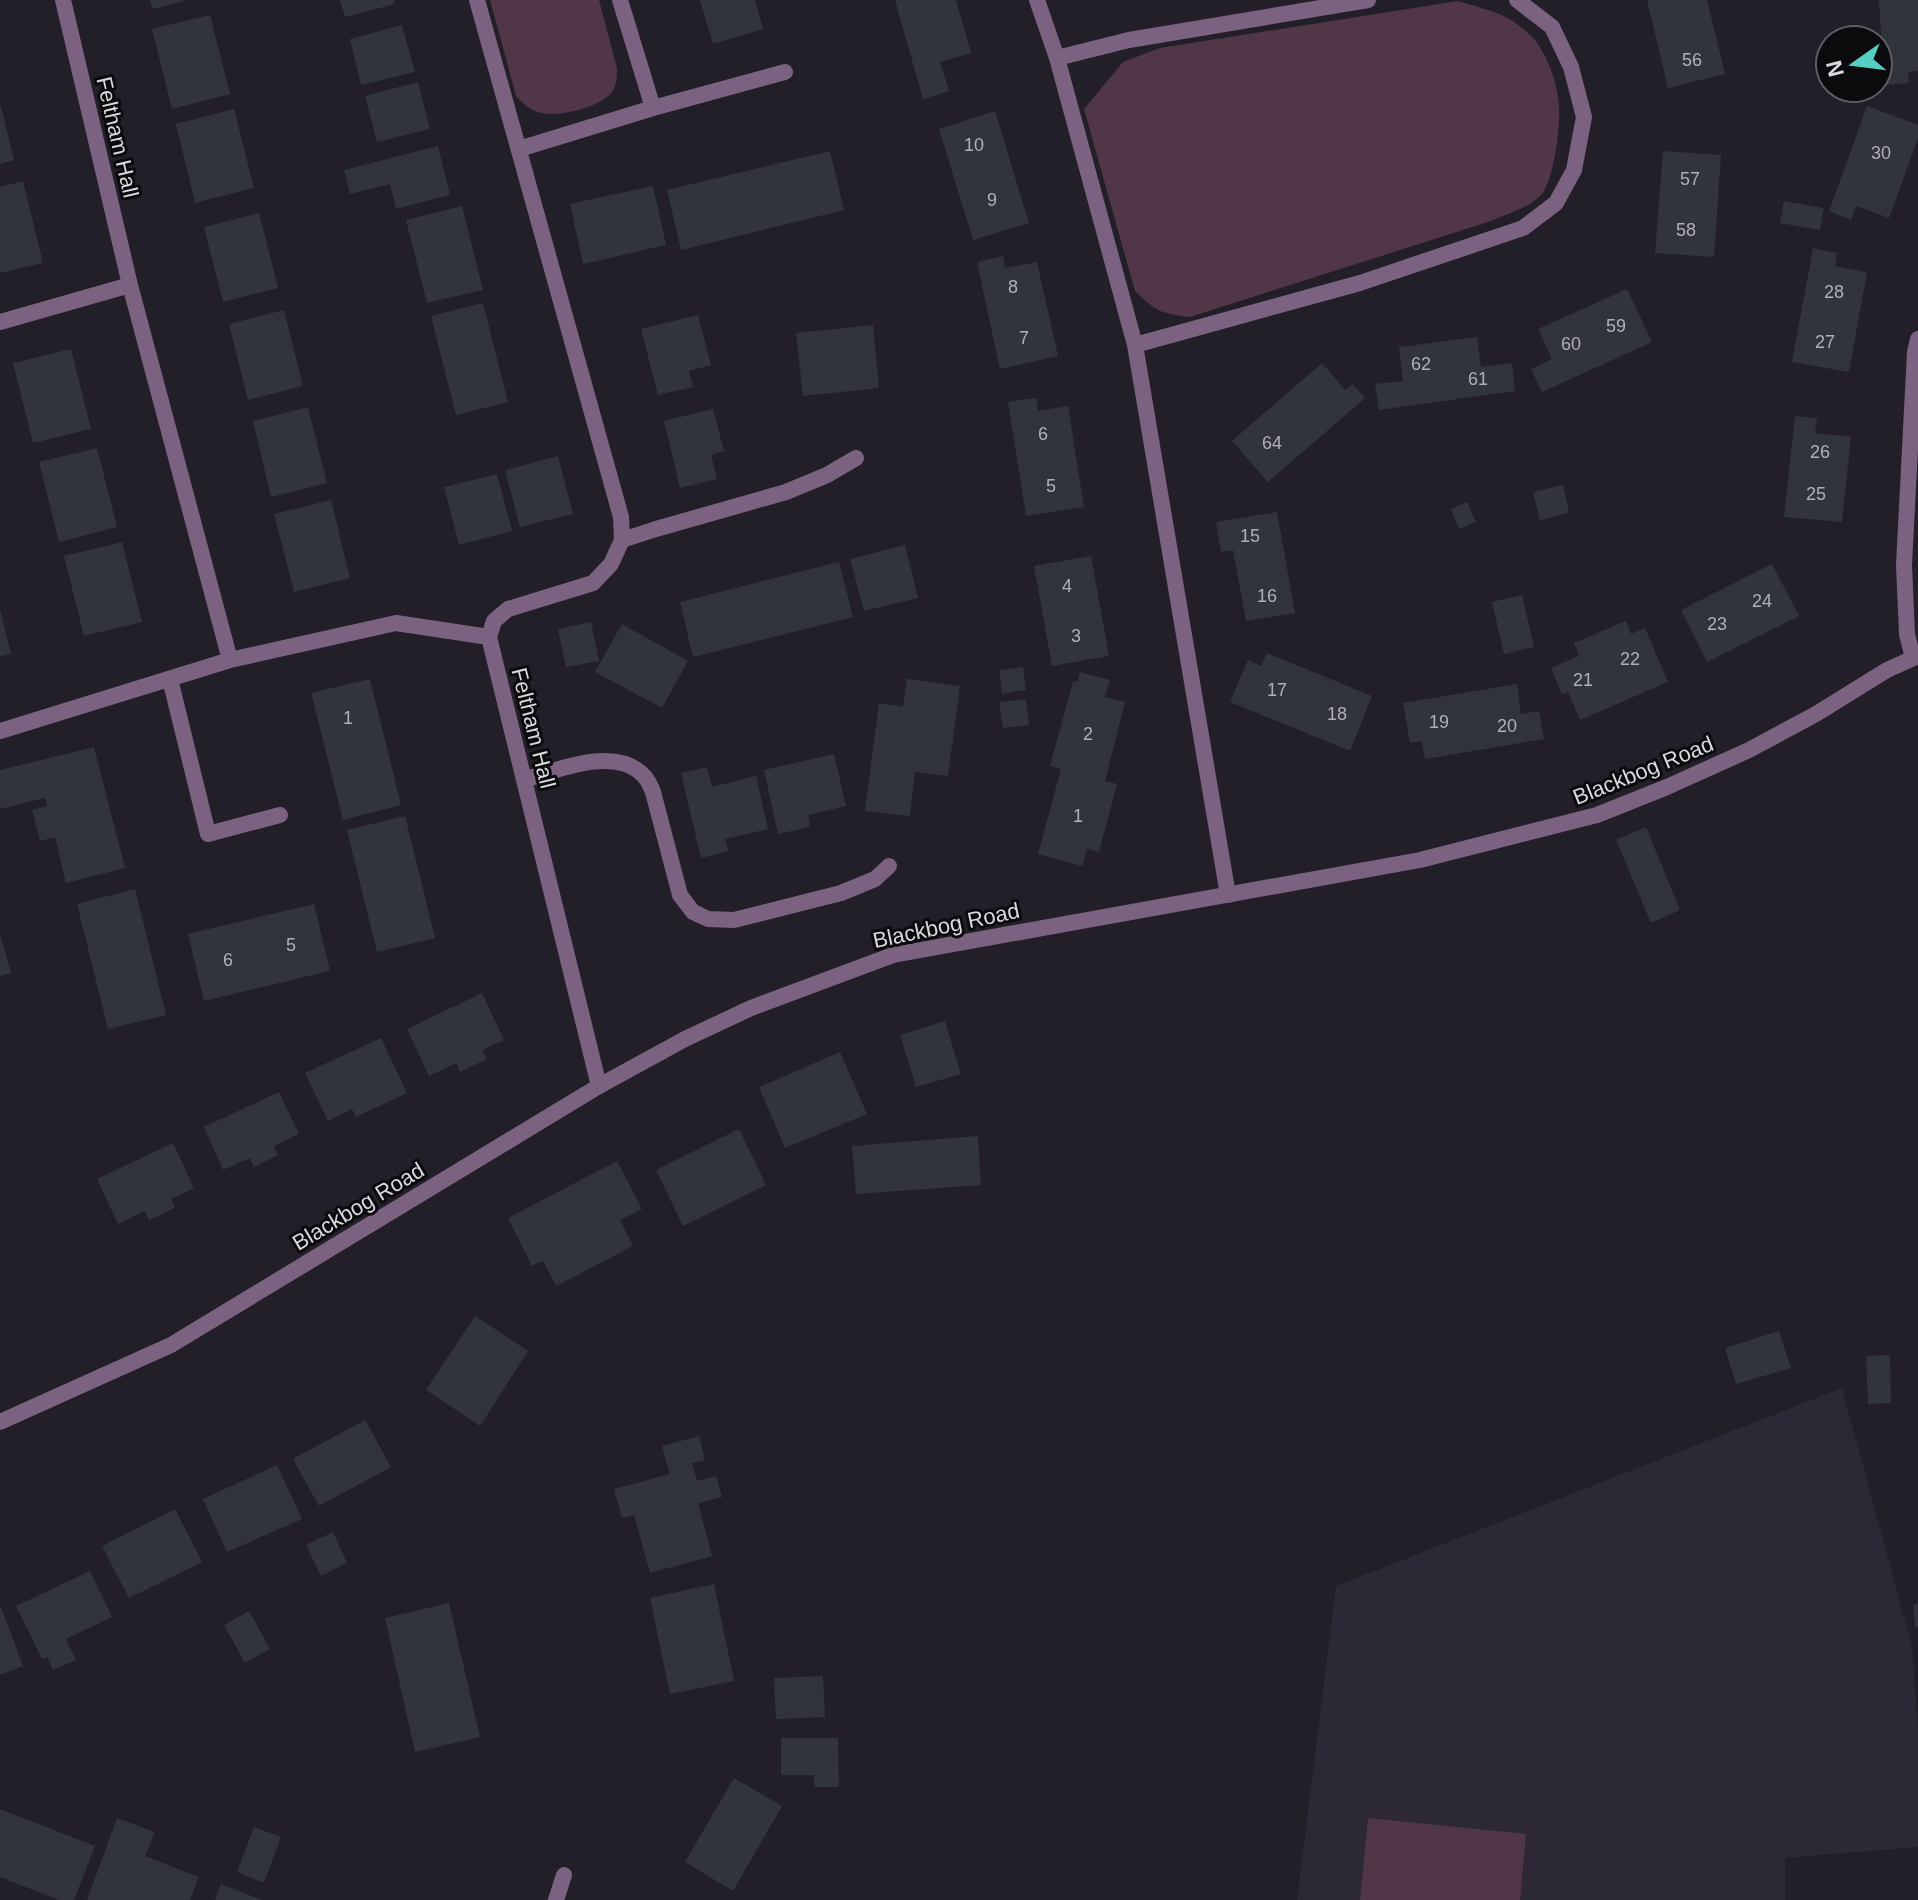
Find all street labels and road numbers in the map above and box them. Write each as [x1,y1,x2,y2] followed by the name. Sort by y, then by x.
[91,74,144,200] street label: Feltham Hall
[506,665,561,791] street label: Feltham Hall
[1569,731,1717,810] street label: Blackbog Road
[871,898,1022,953] street label: Blackbog Road
[288,1157,429,1256] street label: Blackbog Road

